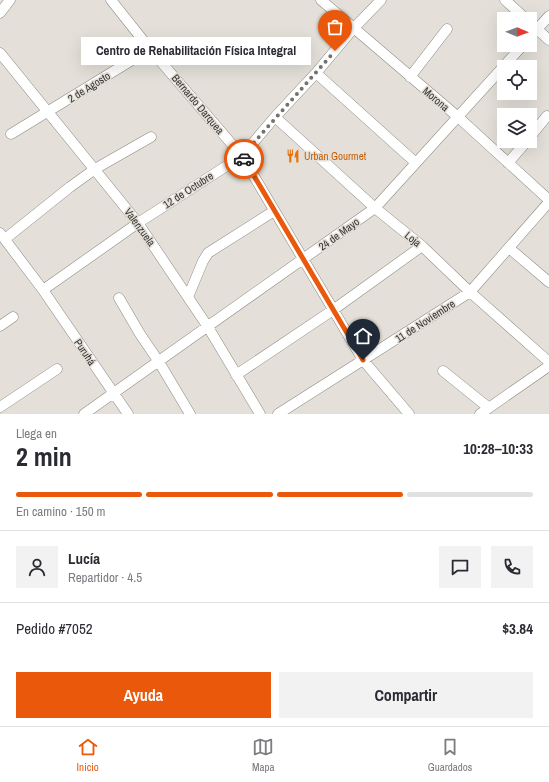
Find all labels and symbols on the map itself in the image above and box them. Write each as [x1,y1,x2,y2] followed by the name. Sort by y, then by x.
[318,10,352,51] pin
[497,12,537,52] north arrow
[81,37,311,65] callout: Centro de Rehabilitación Física Integral
[65,68,113,106] street label: 2 de Agosto
[169,71,227,137] street label: Bernardo Darquea
[420,84,452,114] street label: Morona
[224,139,264,179] courier
[285,148,301,164] restaurant icon: Urban Gourmet
[304,149,367,163] place label: Urban Gourmet
[160,169,216,211] street label: 12 de Octubre
[121,205,159,249] street label: Valenzuela
[316,214,362,254] street label: 24 de Mayo
[402,228,424,250] street label: Loja
[392,296,458,346] street label: 11 de Noviembre
[346,319,380,360] pin
[71,336,99,368] street label: Puruhá

